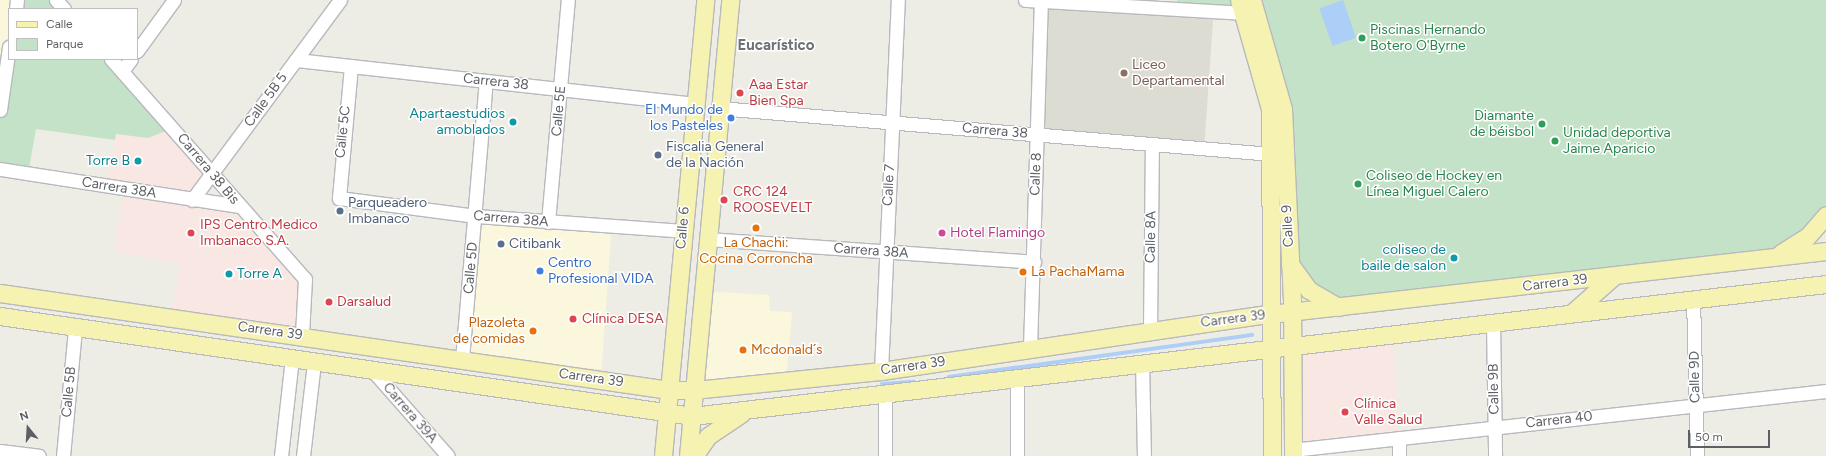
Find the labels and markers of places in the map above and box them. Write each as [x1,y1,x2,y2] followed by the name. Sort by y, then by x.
[1370,22,1486,54] place label: Piscinas Hernando Botero O'Byrne
[1357,33,1367,43] marker: Piscinas Hernando Botero O'Byrne
[1132,57,1225,90] place label: Liceo Departamental
[1119,68,1129,78] marker: Liceo Departamental
[749,77,808,110] place label: Aaa Estar Bien Spa
[734,87,746,99] marker: Aaa Estar Bien Spa
[645,102,723,134] place label: El Mundo de los Pasteles
[410,106,505,138] place label: Apartaestudios amoblados
[1470,108,1534,140] place label: Diamante de béisbol
[726,113,736,123] marker: El Mundo de los Pasteles
[508,117,518,127] marker: Apartaestudios amoblados
[1537,119,1547,129] marker: Diamante de béisbol
[1563,125,1671,158] place label: Unidad deportiva Jaime Aparicio
[1550,136,1560,146] marker: Unidad deportiva Jaime Aparicio
[666,139,764,172] place label: Fiscalia General de la Nación
[653,150,663,160] marker: Fiscalia General de la Nación
[86,153,130,169] place label: Torre B
[133,156,143,166] marker: Torre B
[1366,168,1502,200] place label: Coliseo de Hockey en Línea Miguel Calero
[1353,179,1363,189] marker: Coliseo de Hockey en Línea Miguel Calero
[733,184,812,216] place label: CRC 124 ROOSEVELT
[718,194,730,206] marker: CRC 124 ROOSEVELT
[348,195,427,228] place label: Parqueadero Imbanaco
[335,206,345,216] marker: Parqueadero Imbanaco
[200,217,318,250] place label: IPS Centro Medico Imbanaco S.A.
[751,223,761,233] marker: La Chachi: Cocina Corroncha
[950,225,1045,241] place label: Hotel Flamingo
[185,227,197,239] marker: IPS Centro Medico Imbanaco S.A.
[937,228,947,238] marker: Hotel Flamingo
[699,235,813,268] place label: La Chachi: Cocina Corroncha
[509,236,561,252] place label: Citibank
[496,239,506,249] marker: Citibank
[1361,242,1446,274] place label: coliseo de baile de salon
[1449,253,1459,263] marker: coliseo de baile de salon
[548,255,654,288] place label: Centro Profesional VIDA
[1031,264,1125,280] place label: La PachaMama
[237,266,282,282] place label: Torre A
[535,266,545,276] marker: Centro Profesional VIDA
[1018,267,1028,277] marker: La PachaMama
[224,269,234,279] marker: Torre A
[337,294,391,310] place label: Darsalud
[324,297,334,307] marker: Darsalud
[582,311,664,327] place label: Clínica DESA
[567,313,579,325] marker: Clínica DESA
[453,315,525,348] place label: Plazoleta de comidas
[528,326,538,336] marker: Plazoleta de comidas
[751,342,823,358] place label: Mcdonald´s
[738,345,748,355] marker: Mcdonald´s
[1354,396,1422,428] place label: Clínica Valle Salud
[1339,406,1351,418] marker: Clínica Valle Salud

